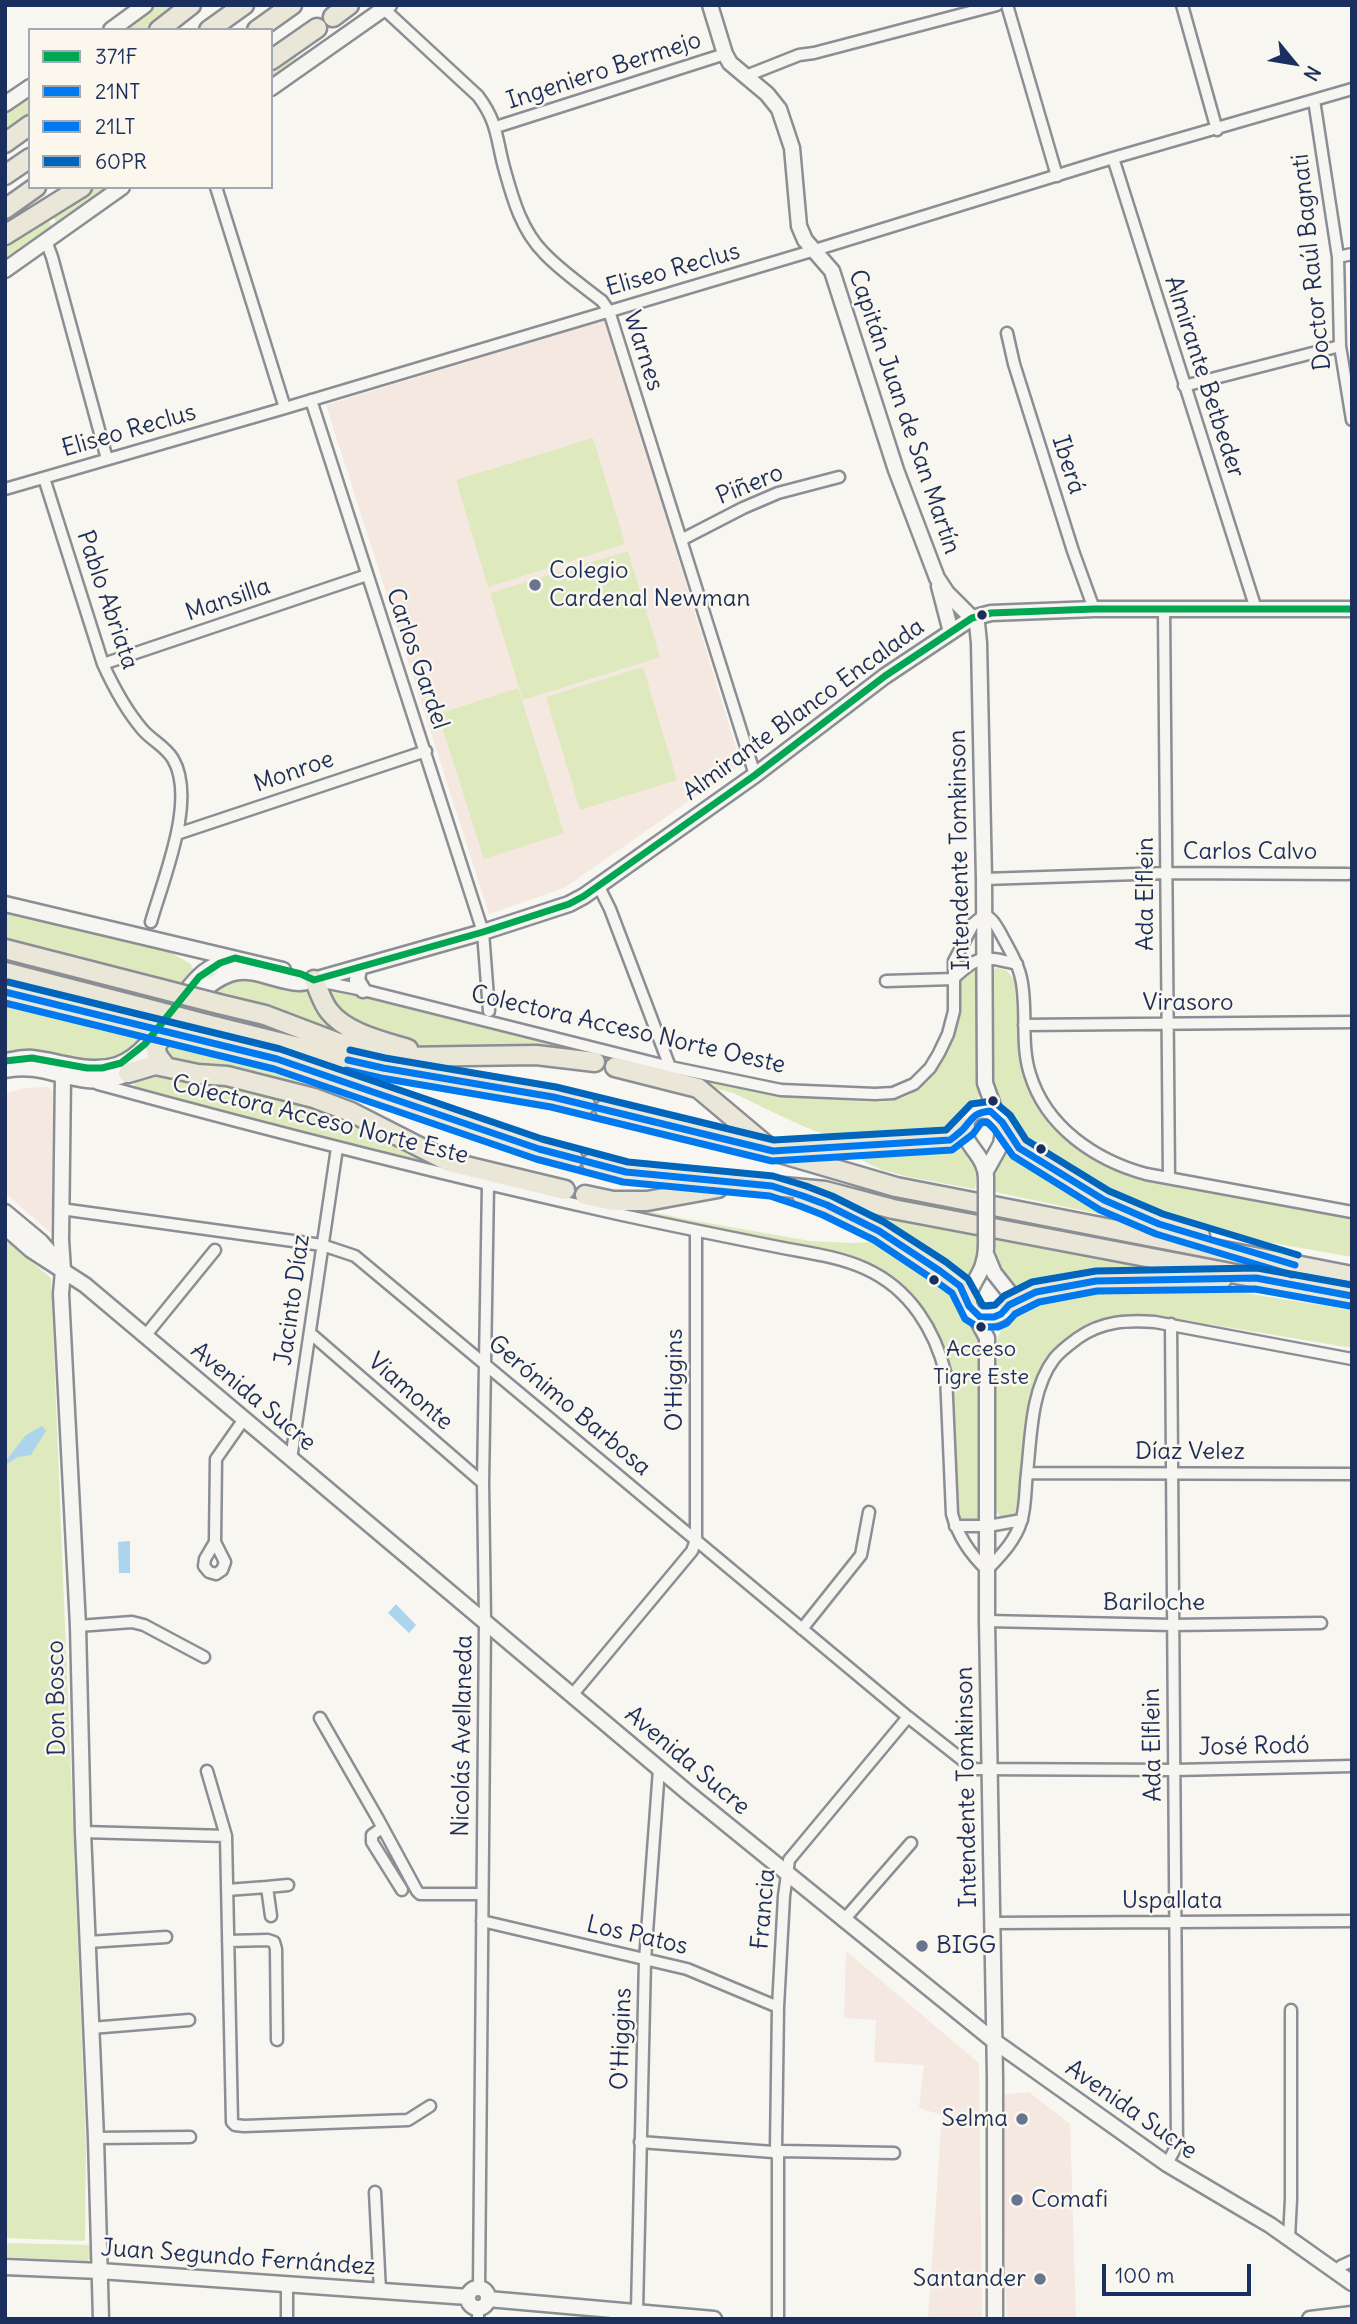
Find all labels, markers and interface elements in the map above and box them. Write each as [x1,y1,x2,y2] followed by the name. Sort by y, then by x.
[503,26,705,116] street label: Ingeniero Bermejo
[28,28,273,189] legend
[1259,28,1329,98] north arrow
[95,43,137,70] text: 371F
[1299,62,1326,85] text: N
[95,78,140,105] text: 21NT
[95,113,135,140] text: 21LT
[95,148,147,175] text: 60PR
[1286,152,1338,372] street label: Doctor Raúl Bagnati
[603,237,743,303] street label: Eliseo Reclus
[842,266,966,558] street label: Capitán Juan de San Martín
[1158,273,1250,481] street label: Almirante Betbeder
[617,307,669,395] street label: Warnes
[59,398,199,464] street label: Eliseo Reclus
[1045,432,1091,498] street label: Iberá
[712,459,788,511] street label: Piñero
[70,527,144,673] street label: Pablo Abriata
[549,557,750,613] place label: Colegio Cardenal Newman
[182,572,274,628] street label: Mansilla
[527,577,543,593] marker: Colegio Cardenal Newman
[379,585,455,733] street label: Carlos Gardel
[975,608,989,622] unlabelled marker
[678,613,930,807] street label: Almirante Blanco Encalada
[943,729,977,971] street label: Intendente Tomkinson
[250,745,338,799] street label: Monroe
[1132,837,1160,951] street label: Ada Elflein
[1183,838,1317,866] street label: Carlos Calvo
[468,980,788,1080] street label: Colectora Acceso Norte Oeste
[1142,989,1234,1017] street label: Virasoro
[169,1069,471,1171] street label: Colectora Acceso Norte Este
[986,1094,1000,1108] unlabelled marker
[1034,1142,1048,1156] unlabelled marker
[270,1233,316,1367] street label: Jacinto Díaz
[927,1273,941,1287] unlabelled marker
[974,1320,988,1334] marker: Acceso Tigre Este
[661,1329,689,1431] street label: O'Higgins
[482,1330,656,1482] street label: Gerónimo Barbosa
[185,1336,321,1458] street label: Avenida Sucre
[933,1337,1029,1388] place label: Acceso Tigre Este
[362,1347,458,1437] street label: Viamonte
[1135,1438,1245,1466] street label: Díaz Velez
[1103,1589,1205,1617] street label: Bariloche
[447,1635,479,1837] street label: Nicolás Avellaneda
[42,1640,72,1756] street label: Don Bosco
[950,1666,984,1908] street label: Intendente Tomkinson
[1138,1688,1168,1802] street label: Ada Elflein
[619,1700,755,1822] street label: Avenida Sucre
[1198,1732,1310,1762] street label: José Rodó
[746,1867,782,1951] street label: Francia
[1122,1887,1222,1915] street label: Uspallata
[584,1910,690,1962] street label: Los Patos
[936,1932,996,1960] place label: BIGG
[914,1938,930,1954] marker: BIGG
[606,1987,638,2091] street label: O'Higgins
[1060,2054,1202,2166] street label: Avenida Sucre
[942,2105,1008,2133] place label: Selma
[1014,2111,1030,2127] marker: Selma
[1031,2186,1108,2214] place label: Comafi
[1009,2192,1025,2208] marker: Comafi
[100,2234,376,2282] street label: Juan Segundo Fernández
[1105,2250,1254,2294] scale bar
[1115,2262,1174,2289] text: 100 m
[913,2265,1026,2293] place label: Santander
[1032,2271,1048,2287] marker: Santander

